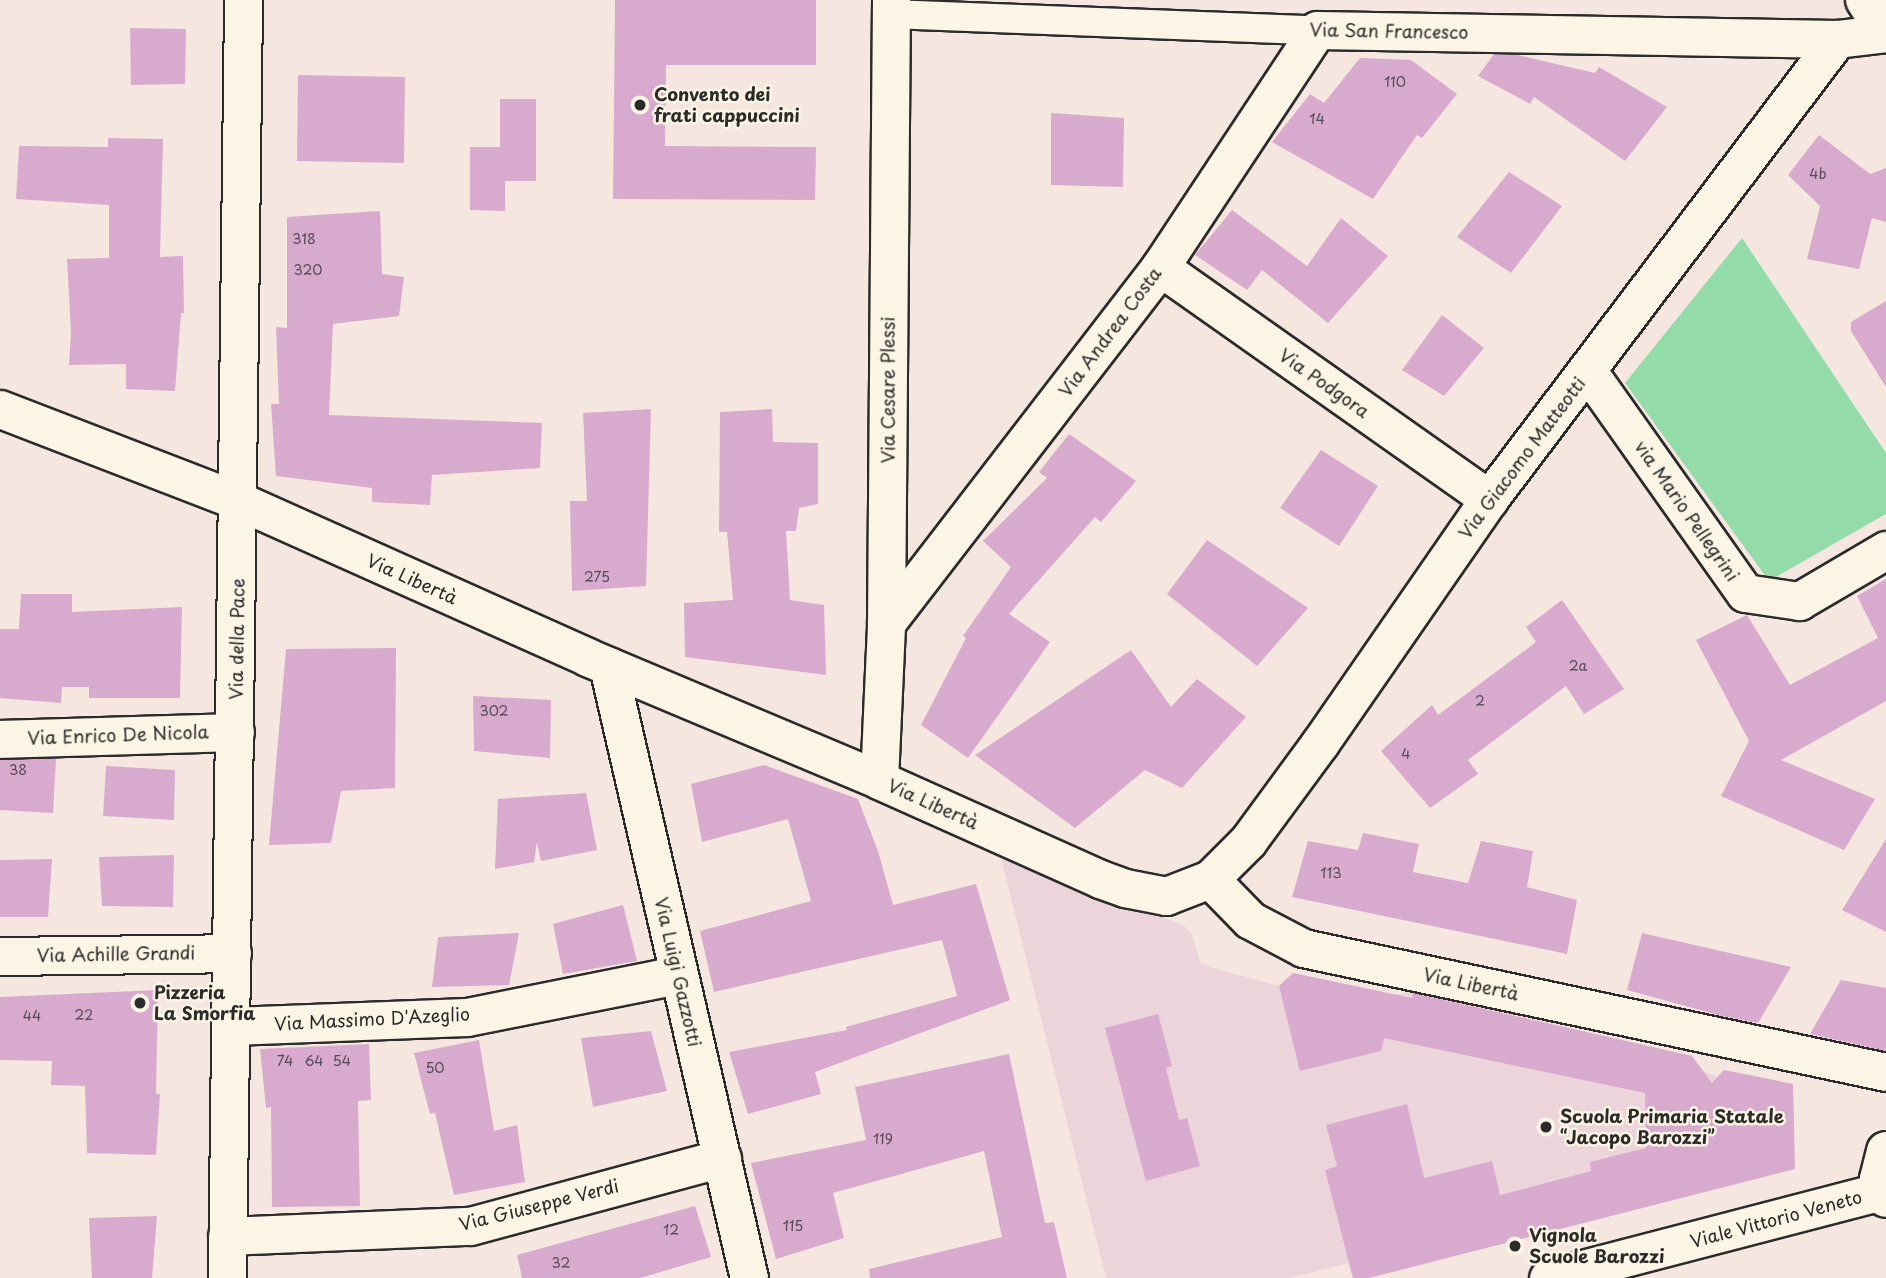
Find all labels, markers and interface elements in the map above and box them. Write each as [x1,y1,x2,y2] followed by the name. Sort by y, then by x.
[1310,19,1468,43] street label: Via San Francesco
[1384,74,1406,90] house number: 110
[654,84,800,126] place label: Convento dei frati cappuccini
[632,97,648,113] marker: Convento dei frati cappuccini
[1309,111,1325,127] house number: 14
[1809,166,1827,182] house number: 4b
[292,231,316,247] house number: 318
[294,262,322,278] house number: 320
[1054,263,1166,401] street label: Via Andrea Costa
[877,316,899,464] street label: Via Cesare Plessi
[1275,344,1373,422] street label: Via Podgora
[1454,373,1590,543] street label: Via Giacomo Matteotti
[1631,437,1743,585] street label: via Mario Pellegrini
[364,550,460,608] street label: Via Libertà
[584,569,610,585] house number: 275
[225,578,249,700] street label: Via della Pace
[1569,658,1587,674] house number: 2a
[1475,693,1485,709] house number: 2
[480,703,508,719] house number: 302
[28,721,208,749] street label: Via Enrico De Nicola
[1401,746,1411,762] house number: 4
[9,762,27,778] house number: 38
[885,775,981,833] street label: Via Libertà
[1320,865,1342,881] house number: 113
[650,896,706,1048] street label: Via Luigi Gazzotti
[37,942,195,966] street label: Via Achille Grandi
[1422,963,1520,1005] street label: Via Libertà
[154,982,257,1024] place label: Pizzeria La Smorfia
[132,995,148,1011] marker: Pizzeria La Smorfia
[274,1003,470,1035] street label: Via Massimo D'Azeglio
[75,1007,93,1023] house number: 22
[23,1008,41,1024] house number: 44
[277,1053,293,1069] house number: 74
[304,1053,324,1069] house number: 64
[333,1053,351,1069] house number: 54
[425,1060,445,1076] house number: 50
[1560,1106,1785,1148] place label: Scuola Primaria Statale “Jacopo Barozzi”
[1538,1119,1554,1135] marker: Scuola Primaria Statale “Jacopo Barozzi”
[873,1131,893,1147] house number: 119
[457,1175,621,1235] street label: Via Giuseppe Verdi
[1687,1185,1865,1253] street label: Viale Vittorio Veneto
[783,1218,803,1234] house number: 115
[663,1222,679,1238] house number: 12
[1529,1225,1666,1268] place label: Vignola Scuole Barozzi
[1507,1238,1523,1254] marker: Vignola Scuole Barozzi
[552,1255,570,1271] house number: 32

